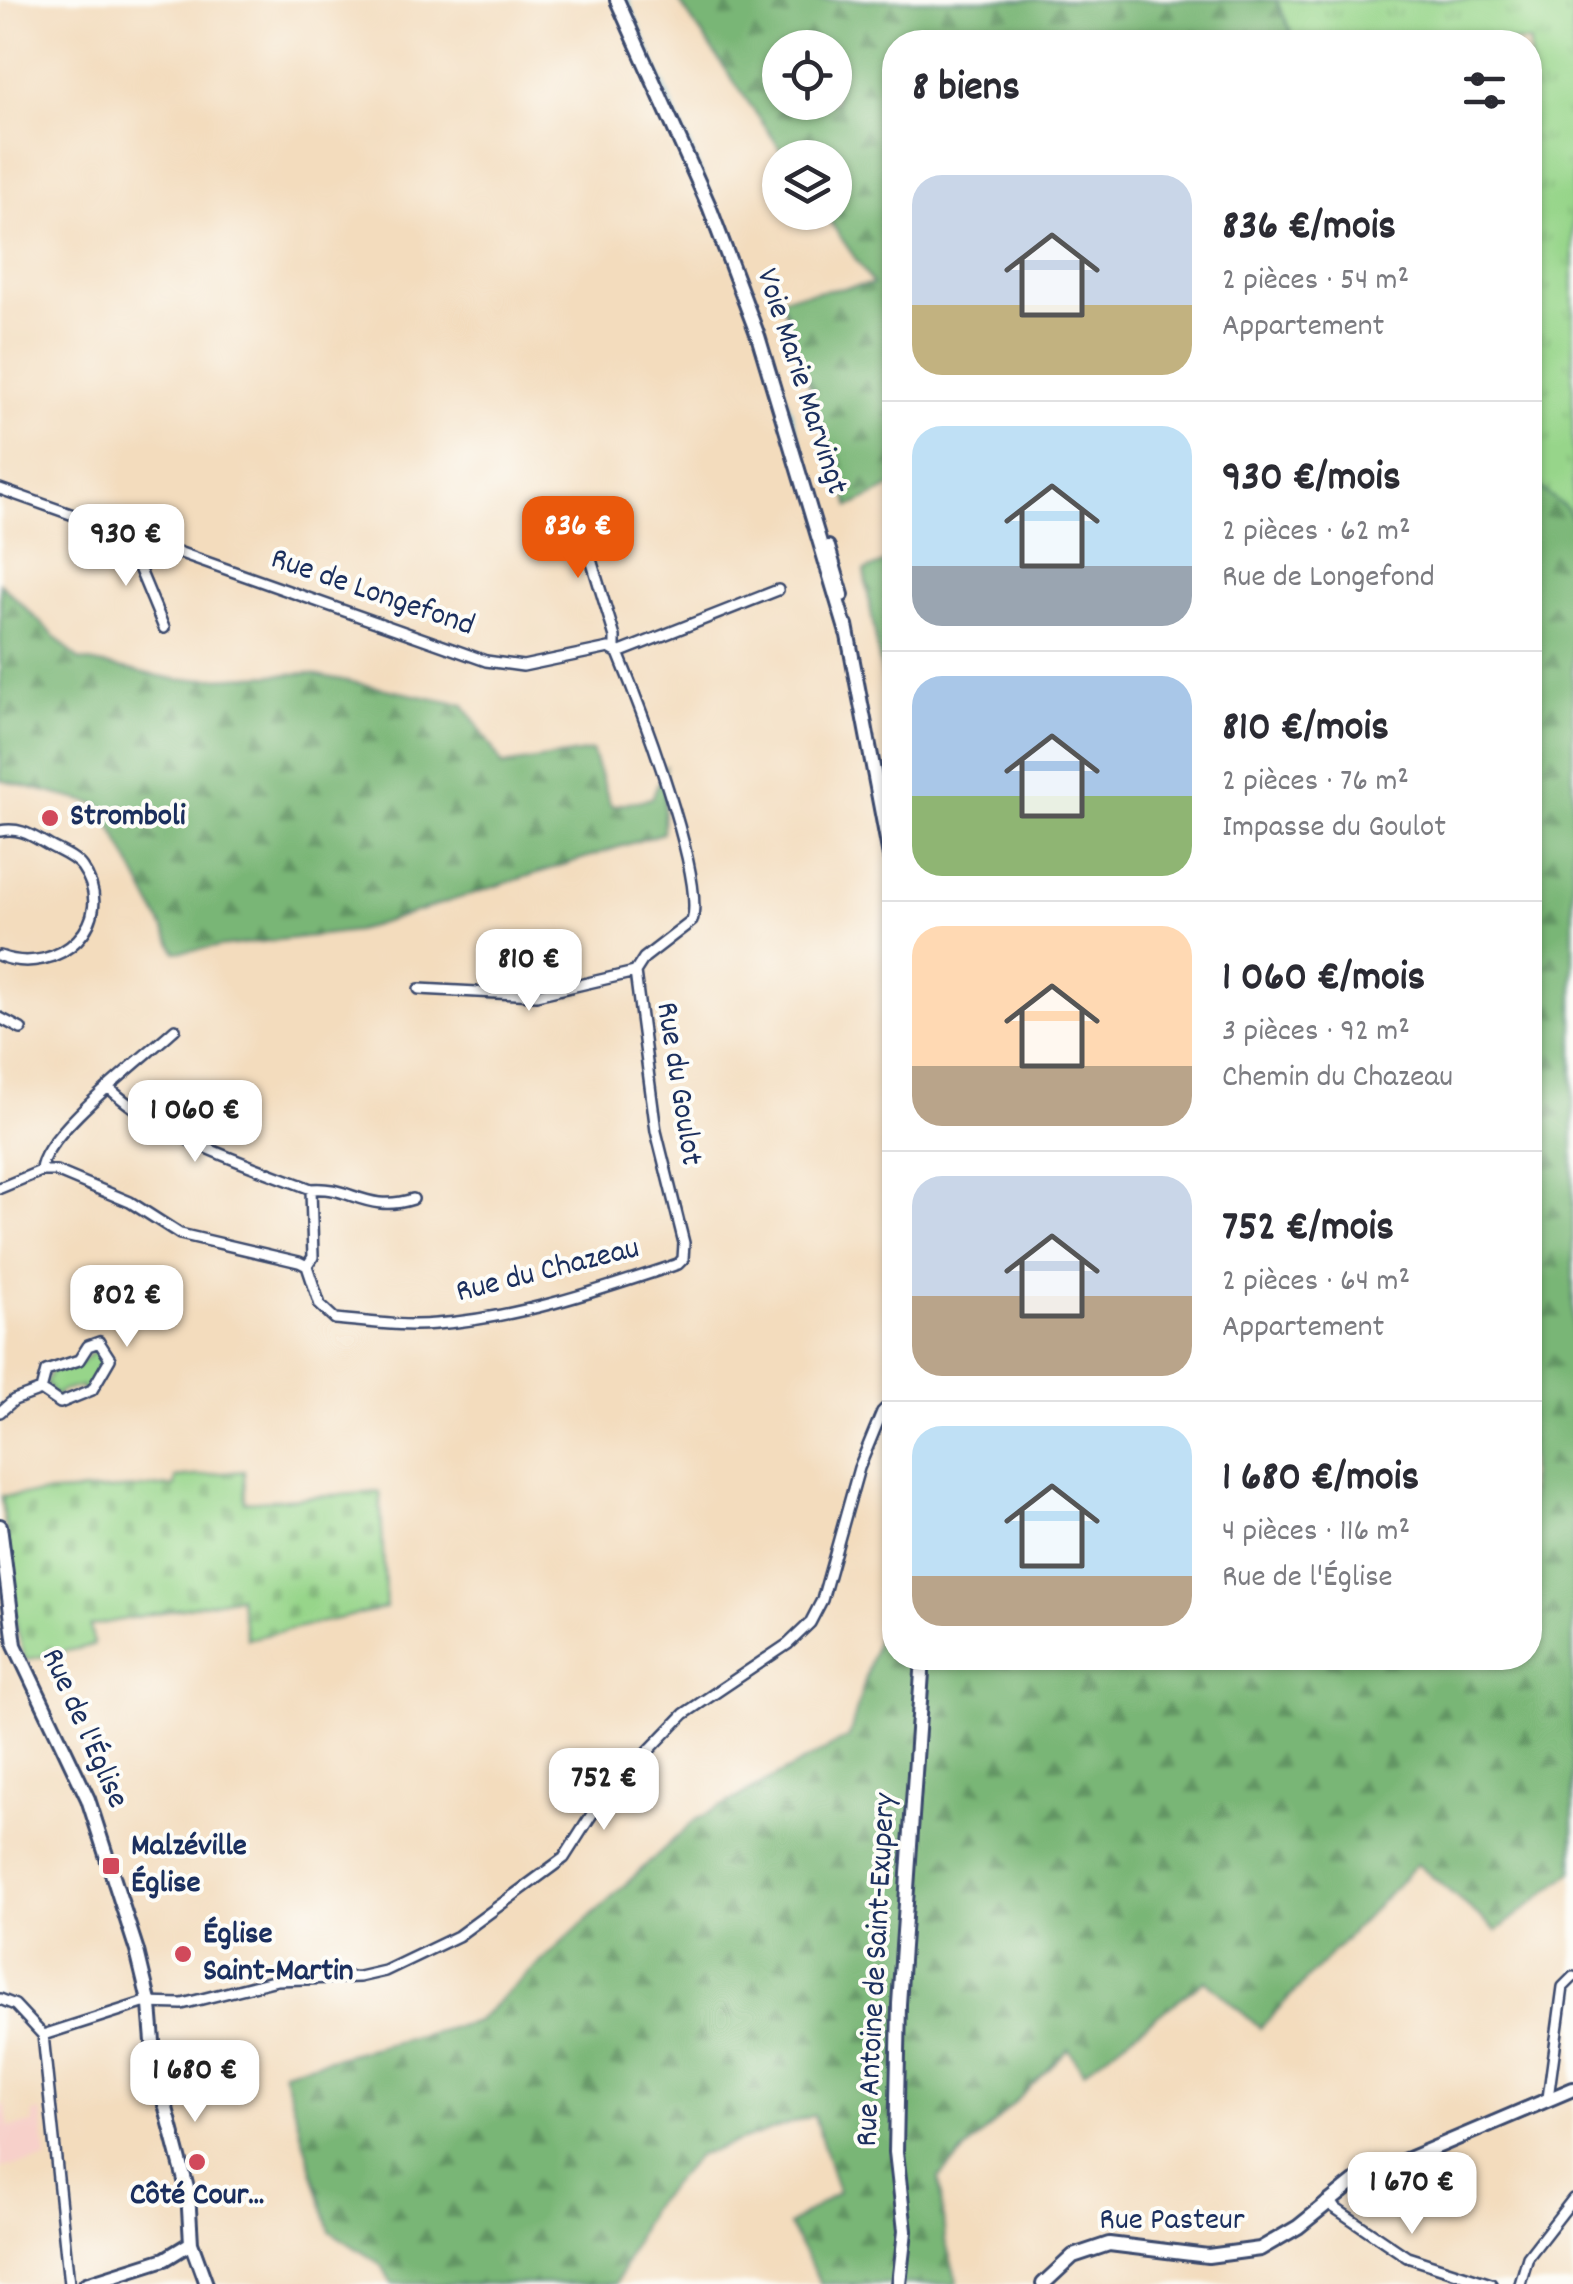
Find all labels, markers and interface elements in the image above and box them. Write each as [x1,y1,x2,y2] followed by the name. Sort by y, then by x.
[762,30,852,230] map controls
[762,30,852,120] button: locate
[912,60,1020,120] text: 8 biens
[1457,63,1512,118] icon: filters
[762,140,852,230] button: layers
[1222,199,1396,259] text: 836 €/mois
[992,215,1112,335] icon: home
[1222,259,1409,305] text: 2 pièces · 54 m²
[742,263,858,501] street label: Voie Marie Marvingt
[1222,305,1384,351] text: Appartement
[1222,450,1401,510] text: 930 €/mois
[992,466,1112,586] icon: home
[508,496,648,581] pin: 836 €
[56,504,196,589] pin: 930 €
[544,505,612,551] text: 836 €
[1222,510,1411,556] text: 2 pièces · 62 m²
[90,513,162,559] text: 930 €
[264,538,480,650] street label: Rue de Longefond
[1222,556,1435,602] text: Rue de Longefond
[1222,700,1389,760] text: 810 €/mois
[992,716,1112,836] icon: home
[1222,760,1409,806] text: 2 pièces · 76 m²
[70,795,186,841] place label: Stromboli
[1222,806,1446,852] text: Impasse du Goulot
[39,807,61,829] marker: Stromboli
[459,929,599,1014] pin: 810 €
[498,938,560,984] text: 810 €
[1222,950,1425,1010] text: 1 060 €/mois
[992,966,1112,1086] icon: home
[641,999,713,1169] street label: Rue du Goulot
[1222,1010,1410,1056] text: 3 pièces · 92 m²
[1222,1056,1453,1102] text: Chemin du Chazeau
[103,1080,287,1165] pin: 1 060 €
[150,1089,240,1135] text: 1 060 €
[1222,1200,1394,1260] text: 752 €/mois
[992,1216,1112,1336] icon: home
[452,1227,644,1317] street label: Rue du Chazeau
[1222,1260,1410,1306] text: 2 pièces · 64 m²
[57,1265,197,1350] pin: 802 €
[92,1274,162,1320] text: 802 €
[1222,1306,1384,1352] text: Appartement
[1222,1450,1419,1510] text: 1 680 €/mois
[992,1466,1112,1586] icon: home
[1222,1510,1410,1556] text: 4 pièces · 116 m²
[1222,1556,1393,1602] text: Rue de l'Église
[27,1642,139,1816] street label: Rue de l'Église
[534,1748,674,1833] pin: 752 €
[571,1757,637,1803] text: 752 €
[846,1791,910,2148] street label: Rue Antoine de Saint-Exupery
[131,1825,247,1908] place label: Malzéville Église
[100,1855,122,1877] marker: Malzéville Église
[203,1913,354,1996] place label: Église Saint-Martin
[172,1943,194,1965] marker: Église Saint-Martin
[103,2040,287,2125] pin: 1 680 €
[152,2049,238,2095] text: 1 680 €
[186,2151,208,2173] marker: Côté Cour...
[1320,2152,1504,2237] pin: 1 670 €
[1370,2161,1454,2207] text: 1 670 €
[130,2174,264,2220] place label: Côté Cour...
[1099,2199,1245,2245] street label: Rue Pasteur

